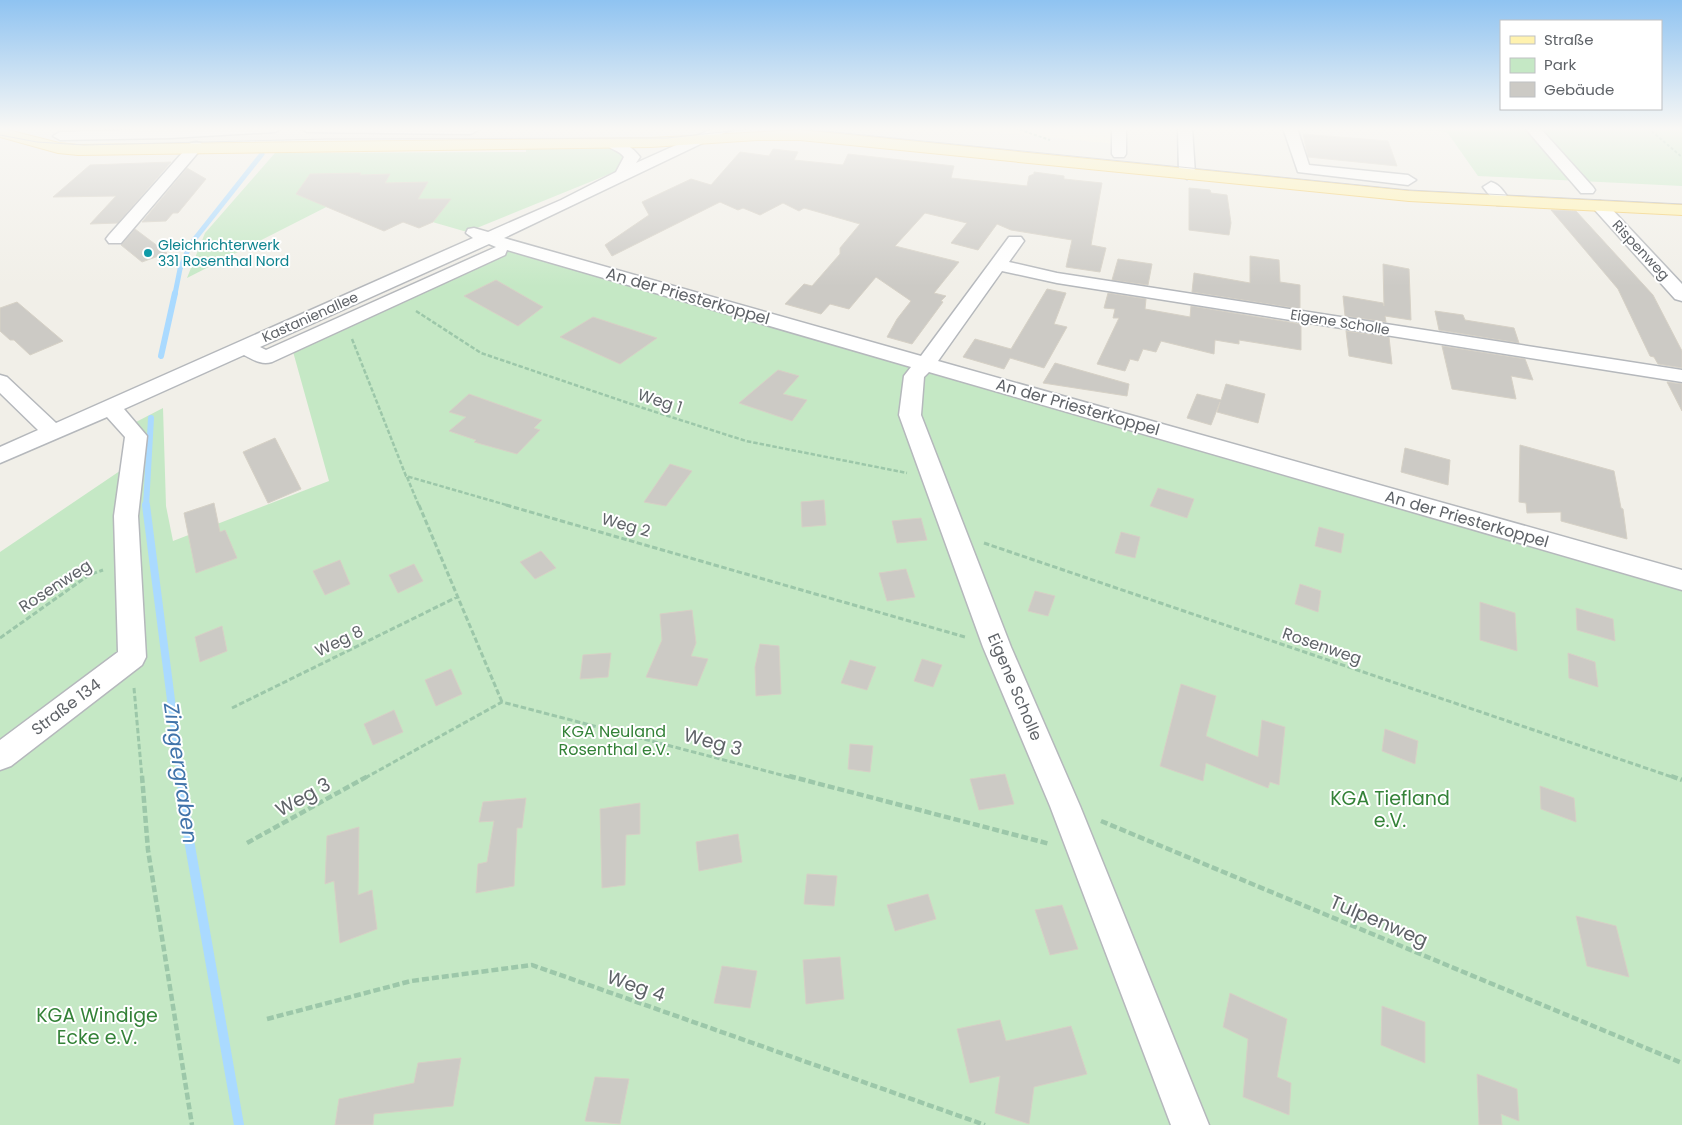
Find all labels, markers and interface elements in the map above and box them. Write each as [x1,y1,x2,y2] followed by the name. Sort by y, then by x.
[1500,20,1662,110] legend
[1544,29,1594,50] text: Straße
[1544,54,1576,75] text: Park
[1544,79,1614,100] text: Gebäude
[1608,215,1674,285] street label: Rispenweg
[158,235,289,271] place label: Gleichrichterwerk 331 Rosenthal Nord
[142,247,154,259] marker: Gleichrichterwerk 331 Rosenthal Nord
[603,262,773,330] street label: An der Priesterkoppel
[259,287,362,347] street label: Kastanienallee
[1289,304,1391,340] street label: Eigene Scholle
[993,373,1163,441] street label: An der Priesterkoppel
[635,383,685,419] street label: Weg 1
[1382,485,1552,553] street label: An der Priesterkoppel
[599,507,653,543] street label: Weg 2
[14,554,96,618] street label: Rosenweg
[311,620,367,662] street label: Weg 8
[1279,622,1365,670] street label: Rosenweg
[982,630,1048,744] street label: Eigene Scholle
[26,673,106,741] street label: Straße 134
[157,700,205,845] water label: Zingergraben
[558,720,670,761] park label: KGA Neuland Rosenthal e.V.
[681,721,745,763] street label: Weg 3
[270,771,336,823] street label: Weg 3
[1330,785,1450,834] park label: KGA Tiefland e.V.
[1326,888,1432,954] street label: Tulpenweg
[603,963,669,1009] street label: Weg 4
[36,1002,158,1051] park label: KGA Windige Ecke e.V.

